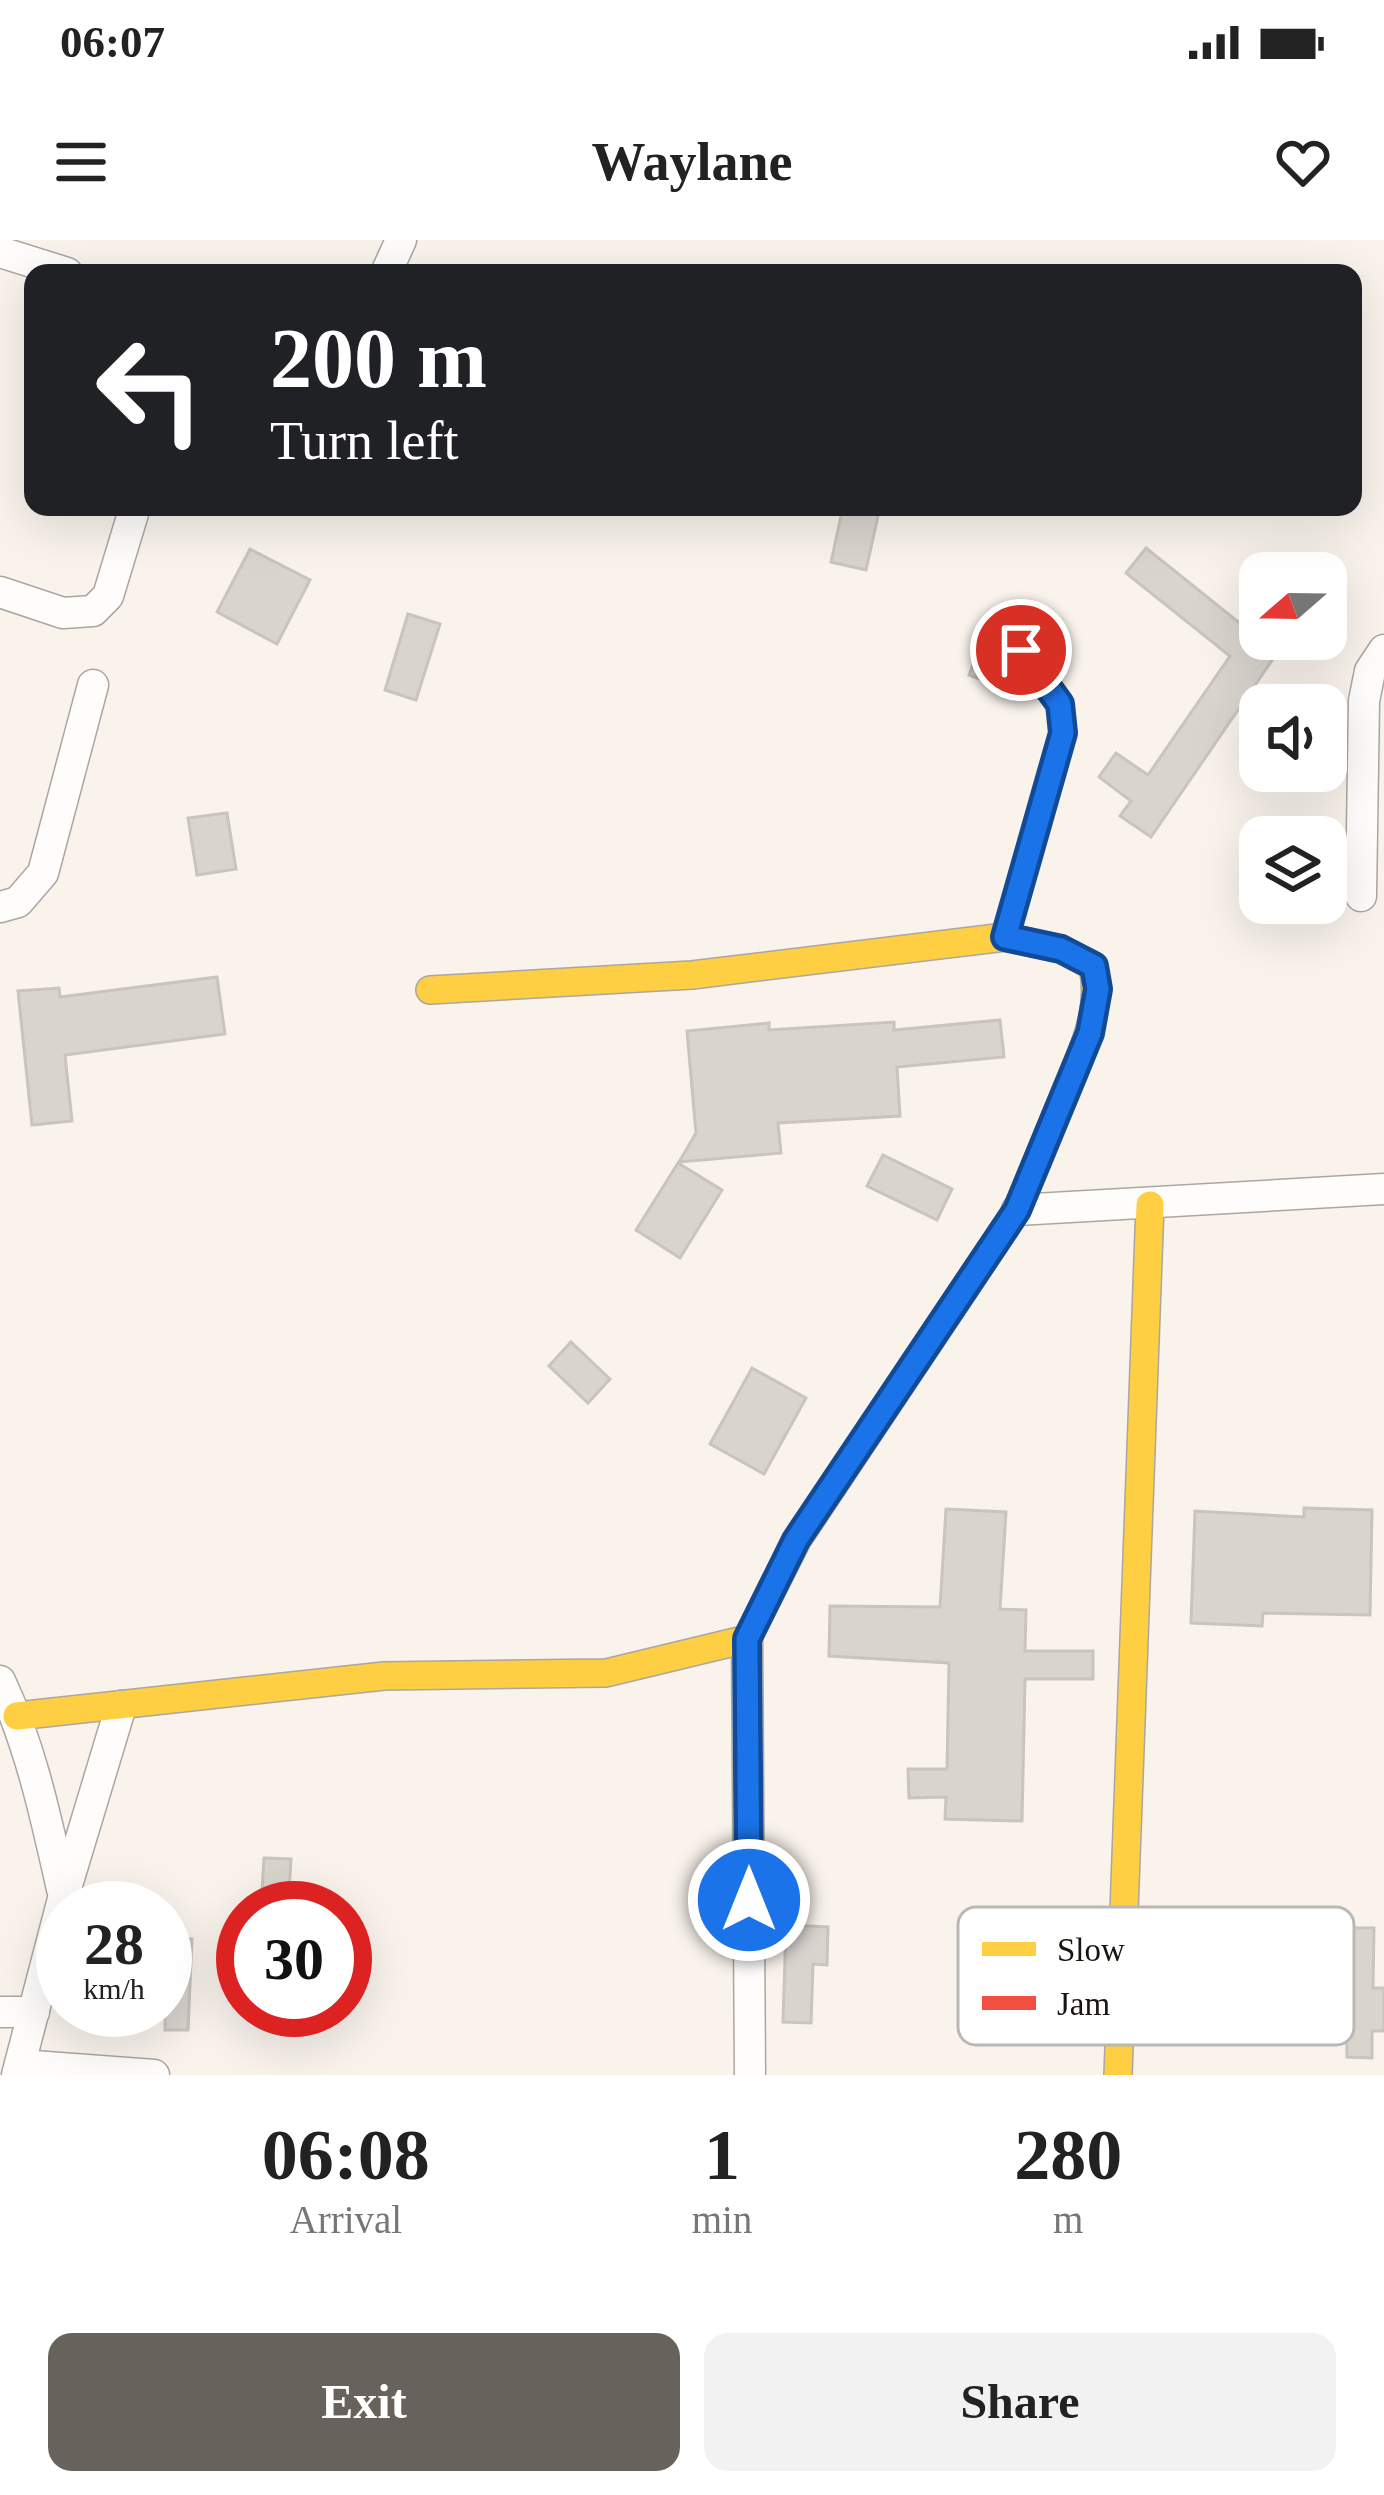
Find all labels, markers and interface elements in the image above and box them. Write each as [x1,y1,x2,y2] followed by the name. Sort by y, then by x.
[60,17,165,67] text: 06:07
[48,129,114,195] icon: menu
[1270,129,1336,195] icon: heart
[591,132,793,192] text: Waylane
[72,312,228,468] icon: left
[270,312,487,405] text: 200 m
[270,411,459,471] text: Turn left
[1239,552,1347,660] north arrow
[1239,552,1347,924] map controls
[970,599,1072,701] pin
[988,617,1054,683] icon: arrive
[1239,684,1347,792] button: sound
[1239,816,1347,924] button: layers
[686,1837,812,1963] position arrow
[216,1881,372,2037] speed limit sign: 30
[958,1907,1354,2045] legend
[84,1911,144,1977] text: 28
[1057,1932,1125,1968] text: Slow
[83,1972,145,2005] text: km/h
[1057,1986,1110,2022] text: Jam
[262,2115,430,2195] text: 06:08
[704,2115,740,2195] text: 1
[1014,2115,1122,2195] text: 280
[290,2198,402,2241] text: Arrival
[692,2198,752,2241] text: min
[1053,2198,1083,2241] text: m
[48,2333,680,2471] button: Exit
[704,2333,1336,2471] button: Share

